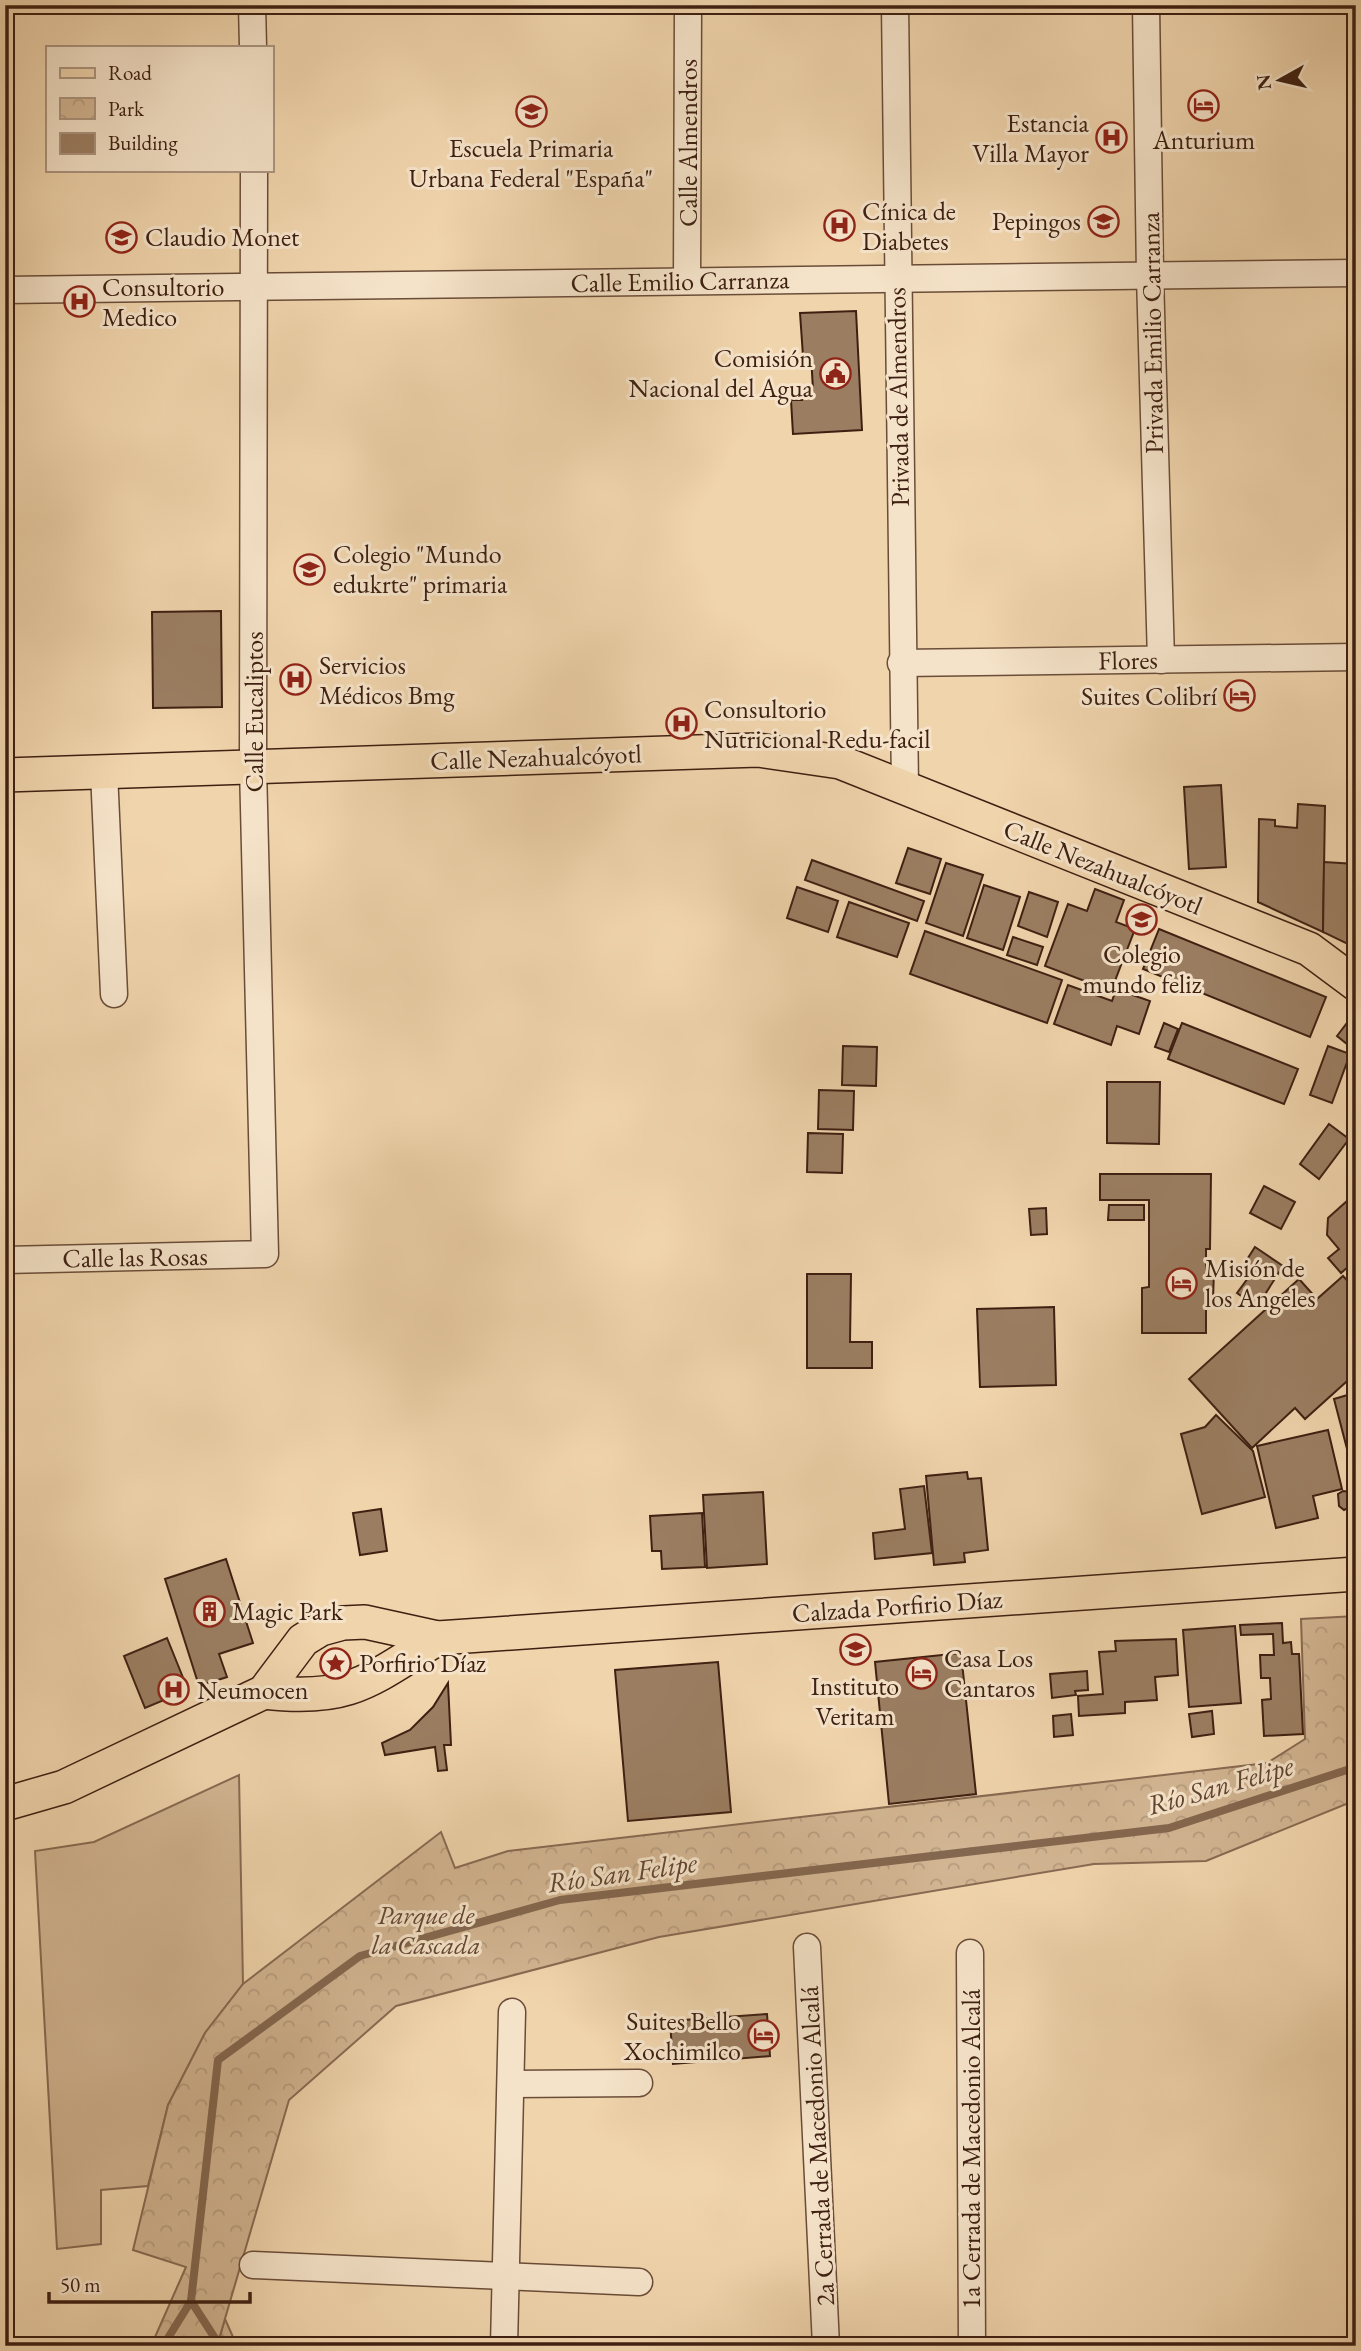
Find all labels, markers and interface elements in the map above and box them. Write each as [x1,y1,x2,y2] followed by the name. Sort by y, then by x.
[46,46,273,172] legend
[1246,46,1316,116] north arrow
[108,59,152,86] text: Road
[671,59,705,227] street label: Calle Almendros
[1250,72,1277,92] text: N
[1187,88,1221,122] hotel icon: Anturium
[108,95,145,122] text: Park
[514,95,548,129] school or university icon: Escuela Primaria Urbana Federal "España"
[972,106,1090,170] place label: Estancia Villa Mayor
[1095,121,1129,155] hospital icon: Estancia Villa Mayor
[1152,123,1255,157] place label: Anturium
[108,129,178,156] text: Building
[409,131,653,195] place label: Escuela Primaria Urbana Federal "España"
[862,194,956,258] place label: Cínica de Diabetes
[992,204,1081,238] place label: Pepingos
[1087,204,1121,238] school or university icon: Pepingos
[822,209,856,243] hospital icon: Cínica de Diabetes
[1133,211,1171,454] street label: Privada Emilio Carranza
[105,220,139,254] school or university icon: Claudio Monet
[145,220,299,254] place label: Claudio Monet
[570,262,790,300] street label: Calle Emilio Carranza
[102,270,224,334] place label: Consultorio Medico
[62,285,96,319] hospital icon: Consultorio Medico
[879,287,917,507] street label: Privada de Almendros
[629,341,814,405] place label: Comisión Nacional del Agua
[819,356,853,390] public building icon: Comisión Nacional del Agua
[333,537,508,601] place label: Colegio "Mundo edukrte" primaria
[293,552,327,586] school or university icon: Colegio "Mundo edukrte" primaria
[237,631,271,793] street label: Calle Eucaliptos
[1098,642,1158,678] street label: Flores
[319,648,455,712] place label: Servicios Médicos Bmg
[279,663,313,697] hospital icon: Servicios Médicos Bmg
[1081,679,1218,713] place label: Suites Colibrí
[1223,679,1257,713] hotel icon: Suites Colibrí
[704,692,930,756] place label: Consultorio Nutricional Redu-facil
[664,707,698,741] hospital icon: Consultorio Nutricional Redu-facil
[430,736,642,778] street label: Calle Nezahualcóyotl
[999,812,1207,922] street label: Calle Nezahualcóyotl
[1125,902,1159,936] school or university icon: Colegio mundo feliz
[1082,937,1202,1001] place label: Colegio mundo feliz
[62,1239,208,1275] street label: Calle las Rosas
[1205,1251,1316,1315] place label: Misión de los Angeles
[1165,1266,1199,1300] hotel icon: Misión de los Angeles
[791,1582,1004,1630] street label: Calzada Porfirio Díaz
[192,1594,226,1628] building icon: Magic Park
[232,1594,344,1628] place label: Magic Park
[838,1633,872,1667] school or university icon: Instituto Veritam
[944,1641,1035,1705] place label: Casa Los Cantaros
[319,1646,353,1680] place icon: Porfirio Díaz
[359,1646,486,1680] place label: Porfirio Díaz
[904,1656,938,1690] hotel icon: Casa Los Cantaros
[811,1669,899,1733] place label: Instituto Veritam
[157,1673,191,1707] hospital icon: Neumocen
[197,1673,309,1707] place label: Neumocen
[1143,1747,1298,1823] water label: Río San Felipe
[545,1844,699,1900] water label: Río San Felipe
[372,1898,480,1962] park label: Parque de la Cascada
[792,1984,842,2307] street label: 2a Cerrada de Macedonio Alcalá
[954,1988,988,2309] street label: 1a Cerrada de Macedonio Alcalá
[623,2004,741,2068] place label: Suites Bello Xochimilco
[747,2019,781,2053] hotel icon: Suites Bello Xochimilco
[49,2260,250,2304] scale bar
[60,2271,101,2298] text: 50 m

